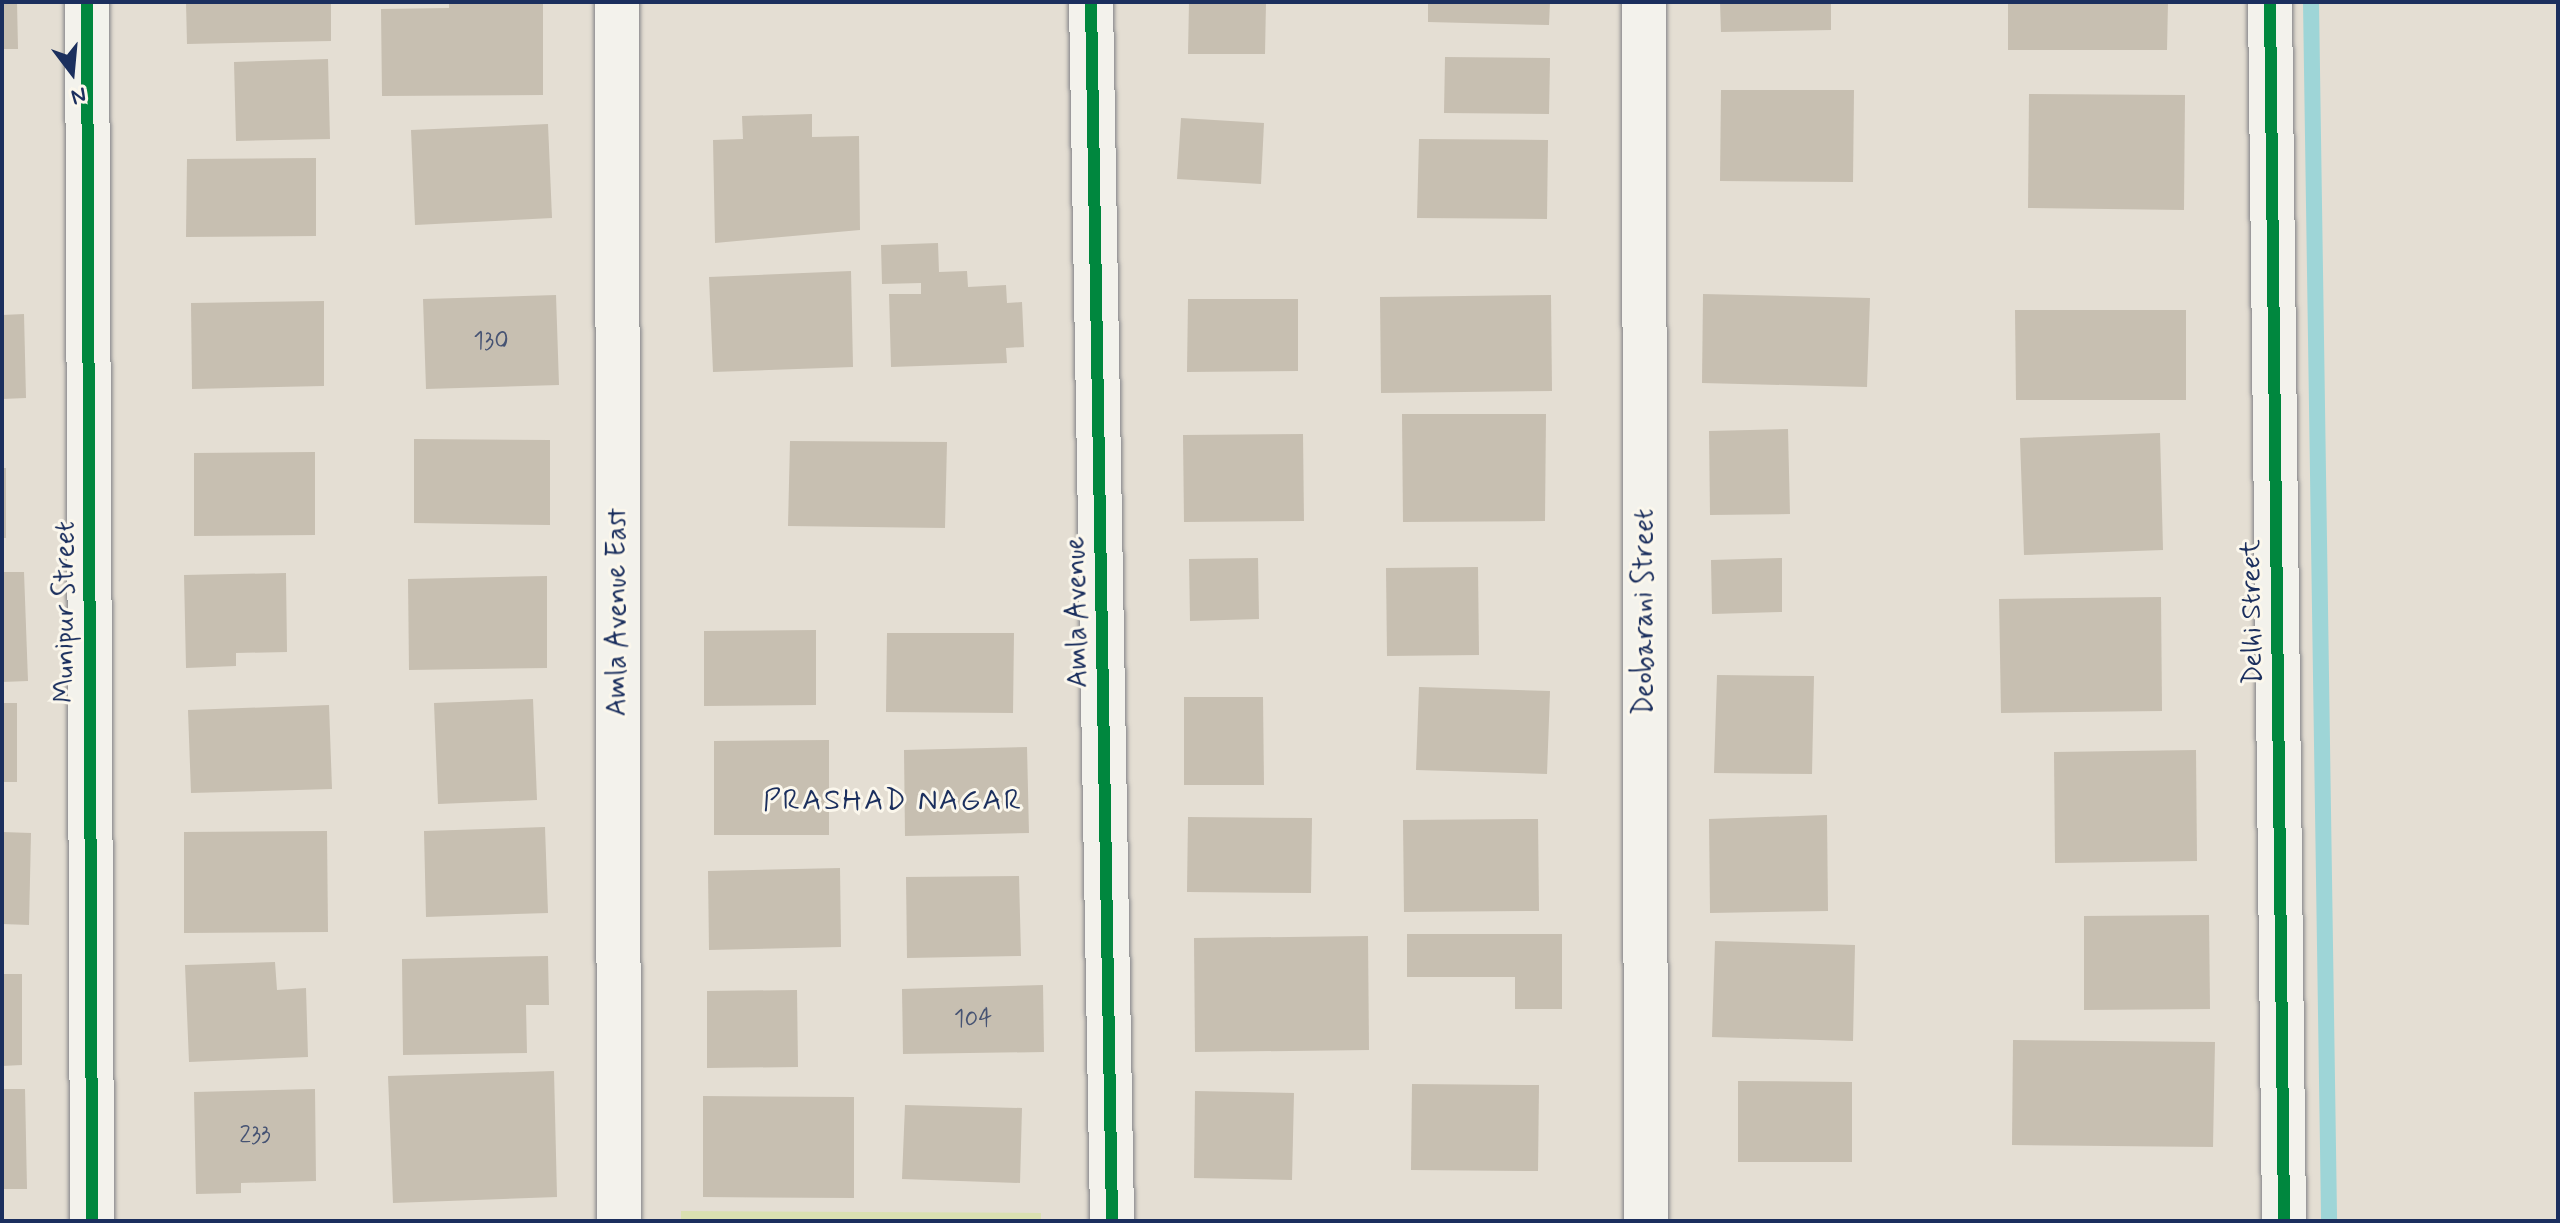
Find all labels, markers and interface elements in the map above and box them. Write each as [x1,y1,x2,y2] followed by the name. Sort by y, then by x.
[32,32,112,112] north arrow
[68,80,90,111] text: N
[473,328,509,356] house number: 130
[601,505,635,719] street label: Amla Avenue East
[1628,506,1662,718] street label: Deobarani Street
[49,519,83,705] street label: Munipur Street
[1060,534,1096,690] street label: Amla Avenue
[2235,539,2271,685] street label: Delhi Street
[762,783,1024,819] district label: PRASHAD NAGAR
[954,1006,992,1034] house number: 104
[239,1122,271,1150] house number: 233

